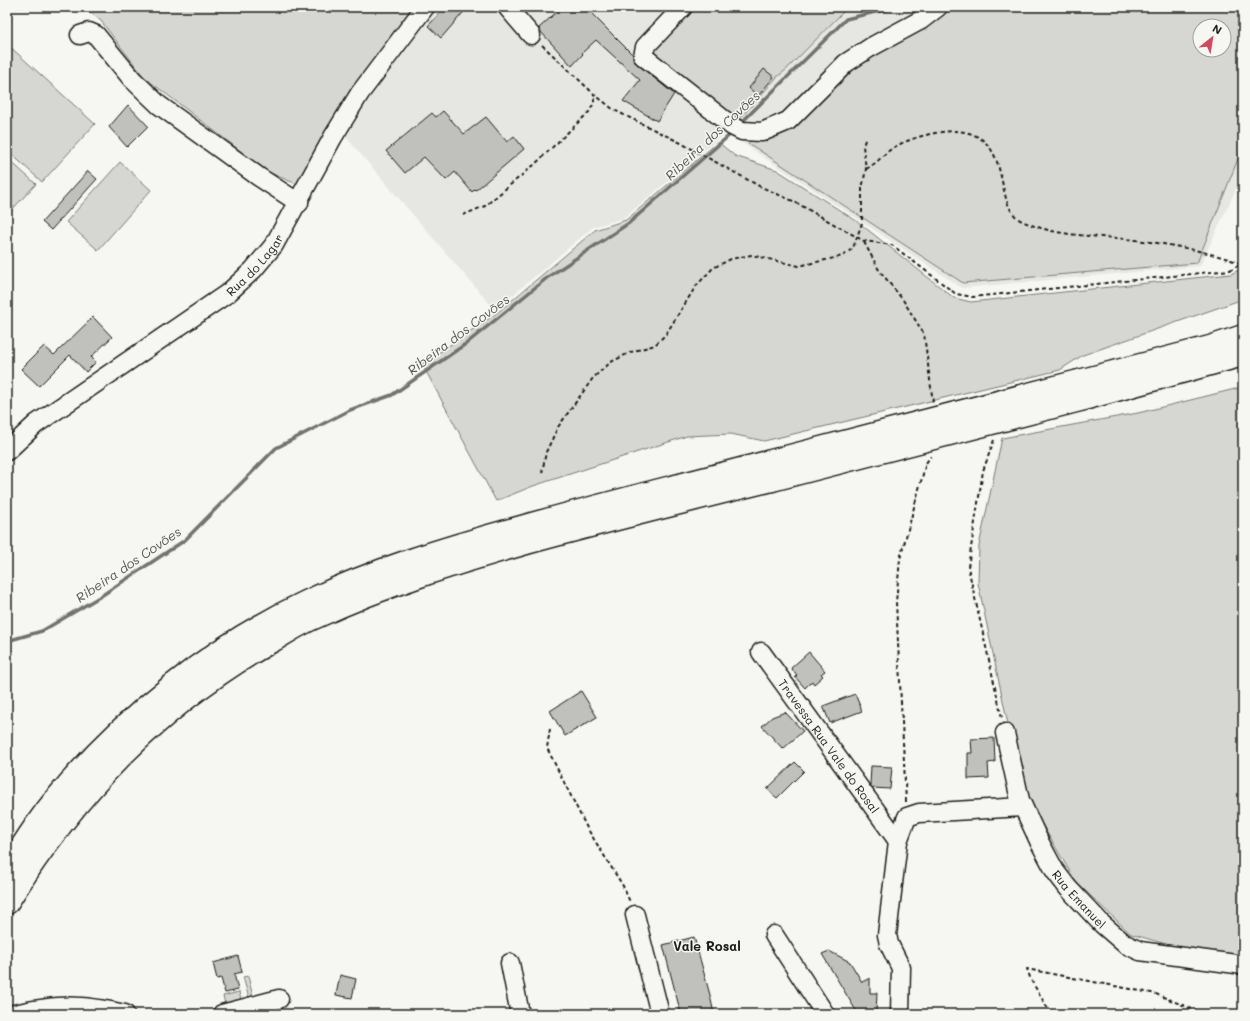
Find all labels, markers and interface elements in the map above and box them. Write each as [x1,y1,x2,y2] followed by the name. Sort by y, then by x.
[1192,18,1232,58] north arrow
[1210,20,1225,37] text: N
[661,87,763,183] water label: Ribeira dos Covões
[222,231,287,299] street label: Rua do Lagar
[403,290,513,378] water label: Ribeira dos Covões
[72,522,184,606] water label: Ribeira dos Covões
[775,676,883,816] street label: Travessa Rua Vale do Rosal
[1049,867,1109,932] street label: Rua Emanuel
[673,937,741,954] district label: Vale Rosal

